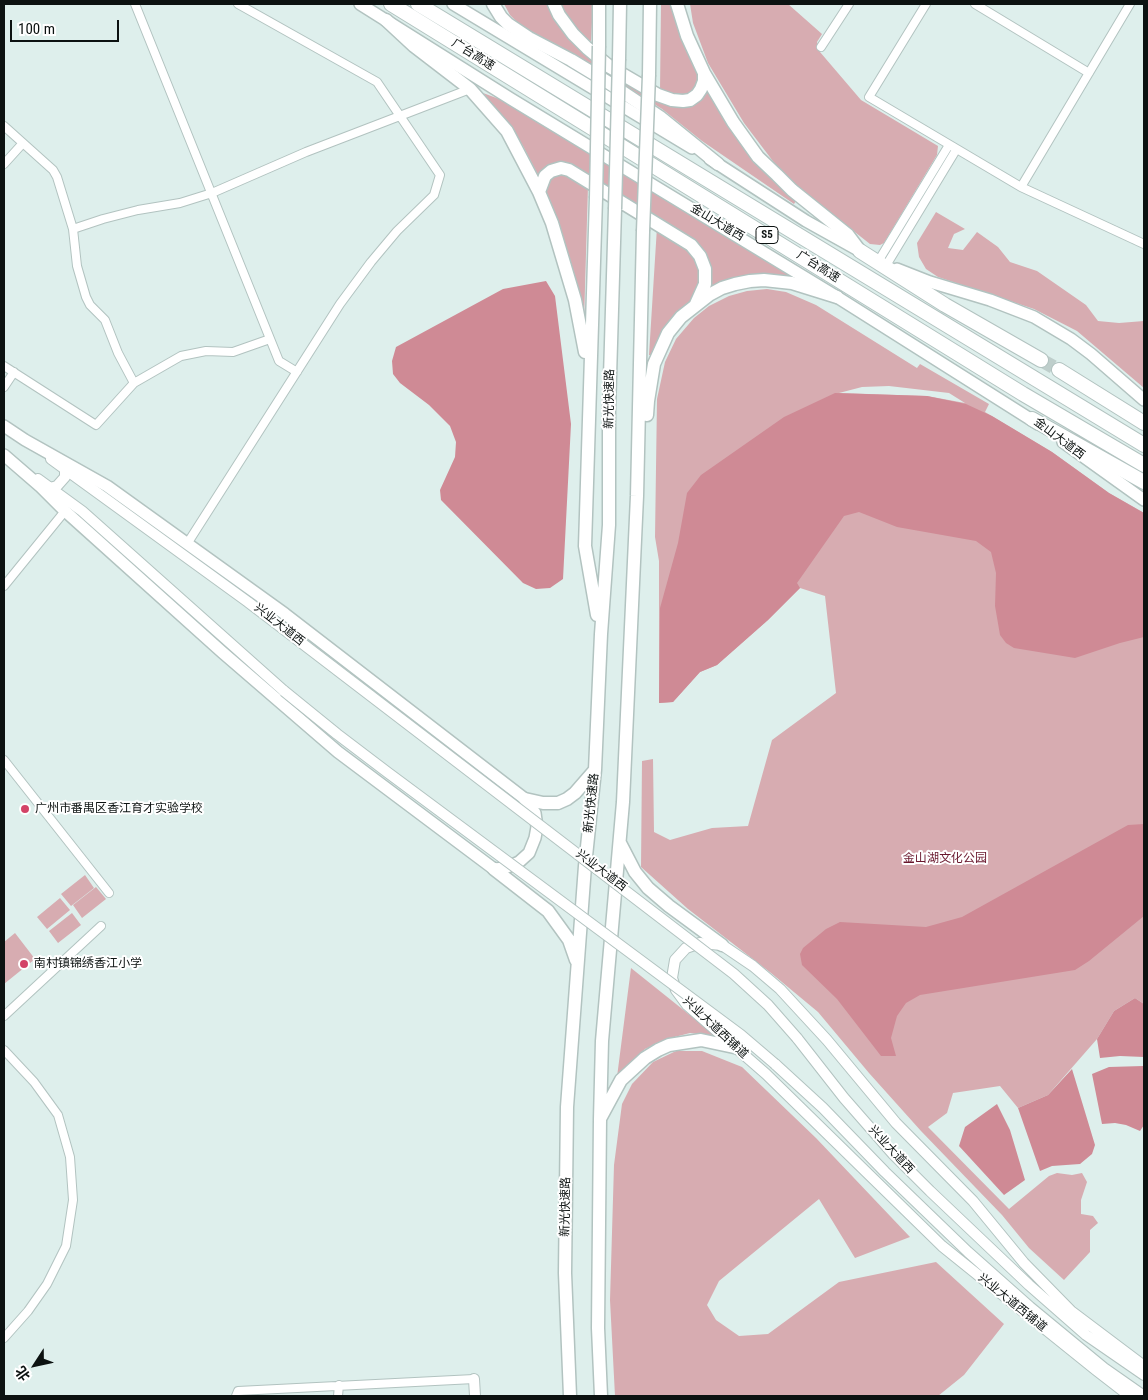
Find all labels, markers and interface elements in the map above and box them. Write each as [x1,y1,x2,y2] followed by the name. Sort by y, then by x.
[12,10,121,42] scale bar
[18,20,55,38] text: 100 m
[449,36,497,74] street label: 广台高速
[688,201,746,245] street label: 金山大道西
[756,226,778,244] road number: S5
[794,248,842,286] street label: 广台高速
[602,369,618,429] street label: 新光快速路
[1031,415,1087,463] street label: 金山大道西
[251,601,307,649] street label: 兴业大道西
[582,772,602,834] street label: 新光快速路
[35,802,203,816] place label: 广州市番禺区香江育才实验学校
[19,803,31,815] marker: 广州市番禺区香江育才实验学校
[573,847,629,895] street label: 兴业大道西
[903,852,987,866] park label: 金山湖文化公园
[34,957,142,971] place label: 南村镇锦绣香江小学
[18,958,30,970] marker: 南村镇锦绣香江小学
[679,994,751,1062] street label: 兴业大道西铺道
[865,1123,917,1177] street label: 兴业大道西
[558,1177,574,1237] street label: 新光快速路
[975,1271,1049,1335] street label: 兴业大道西铺道
[10,1340,60,1390] north arrow
[12,1363,33,1384] text: 北

